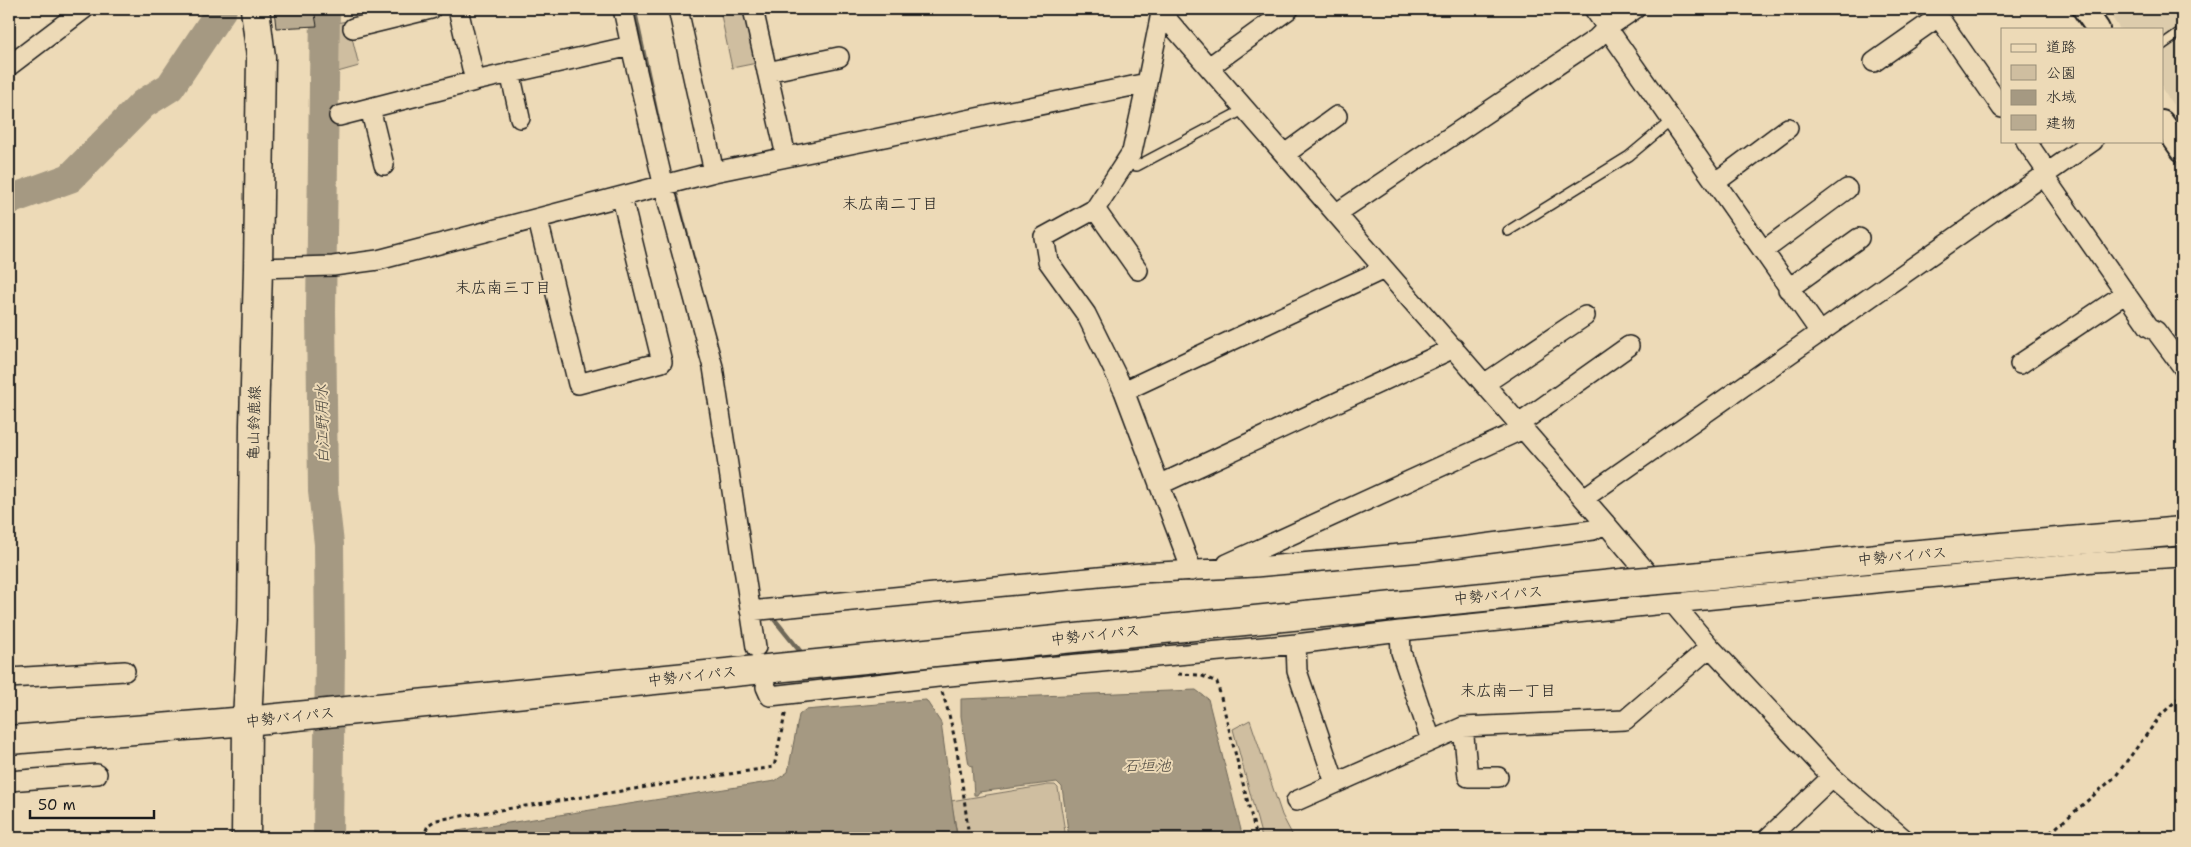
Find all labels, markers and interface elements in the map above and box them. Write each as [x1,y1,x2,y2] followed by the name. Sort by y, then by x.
[2001,28,2164,142] legend
[2046,37,2076,57] text: 道路
[2046,63,2076,83] text: 公園
[2046,87,2076,107] text: 水域
[2046,113,2076,133] text: 建物
[842,193,938,214] district label: 末広南二丁目
[455,277,551,298] district label: 末広南三丁目
[311,384,333,464] water label: 白江野用水
[243,385,265,461] street label: 亀山鈴鹿線
[1856,542,1948,570] street label: 中勢バイパス
[1452,581,1544,609] street label: 中勢バイパス
[1049,620,1141,650] street label: 中勢バイパス
[646,661,738,691] street label: 中勢バイパス
[1460,680,1556,701] district label: 末広南一丁目
[244,702,336,732] street label: 中勢バイパス
[1123,755,1172,776] water label: 石垣池
[30,787,154,819] scale bar
[38,795,76,815] text: 50 m

